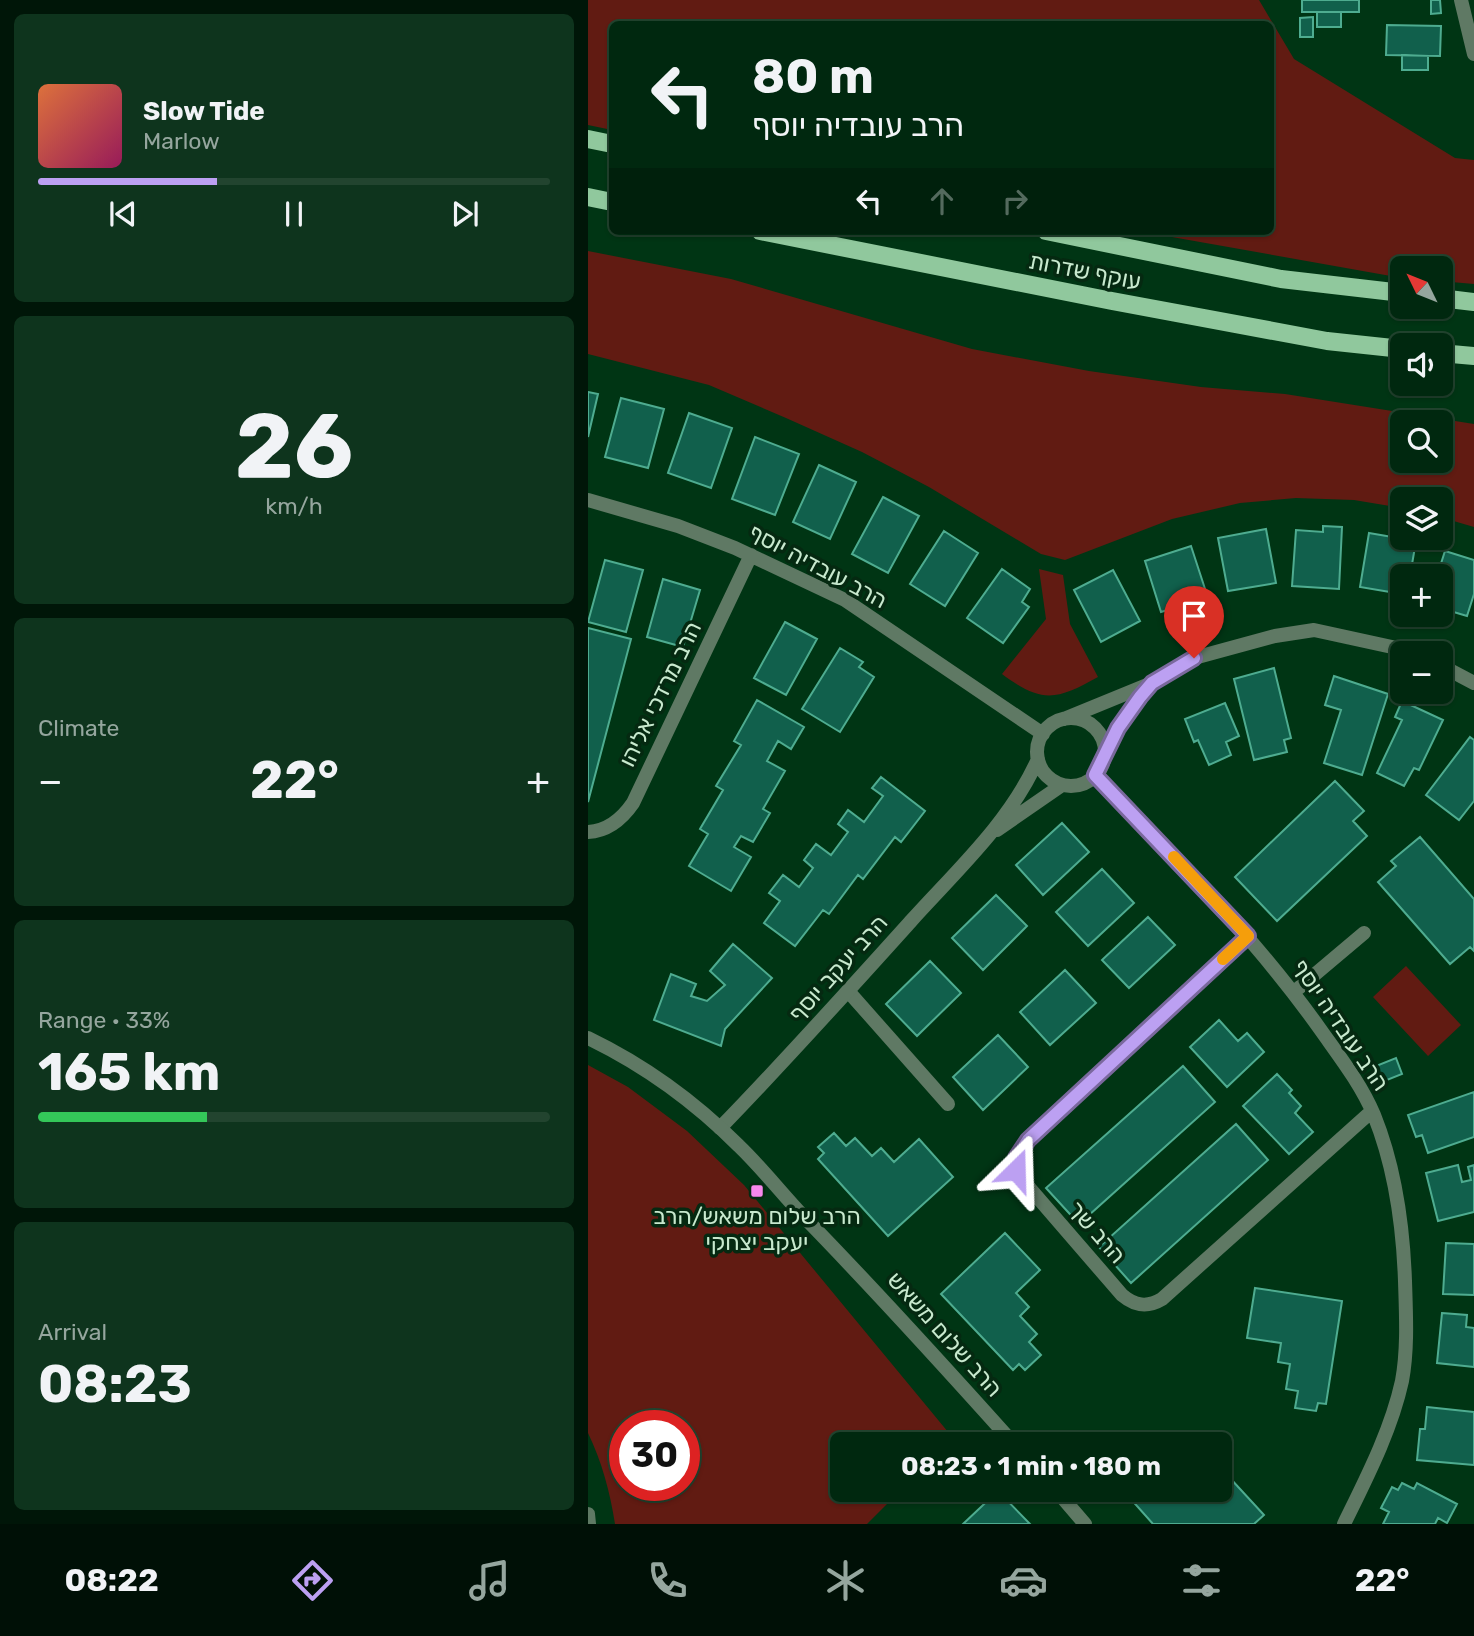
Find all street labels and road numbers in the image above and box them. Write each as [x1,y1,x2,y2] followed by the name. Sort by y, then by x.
[1026,246,1144,296] street label: עוקף שדרות
[744,518,892,614] street label: הרב עובדיה יוסף
[613,617,707,771] street label: הרב מרדכי אליהו
[783,909,893,1027] street label: הרב יעקב יוסף
[1287,954,1395,1096] street label: הרב עובדיה יוסף
[1062,1195,1132,1269] street label: הרב שך
[882,1266,1008,1402] street label: הרב שלום משאש

